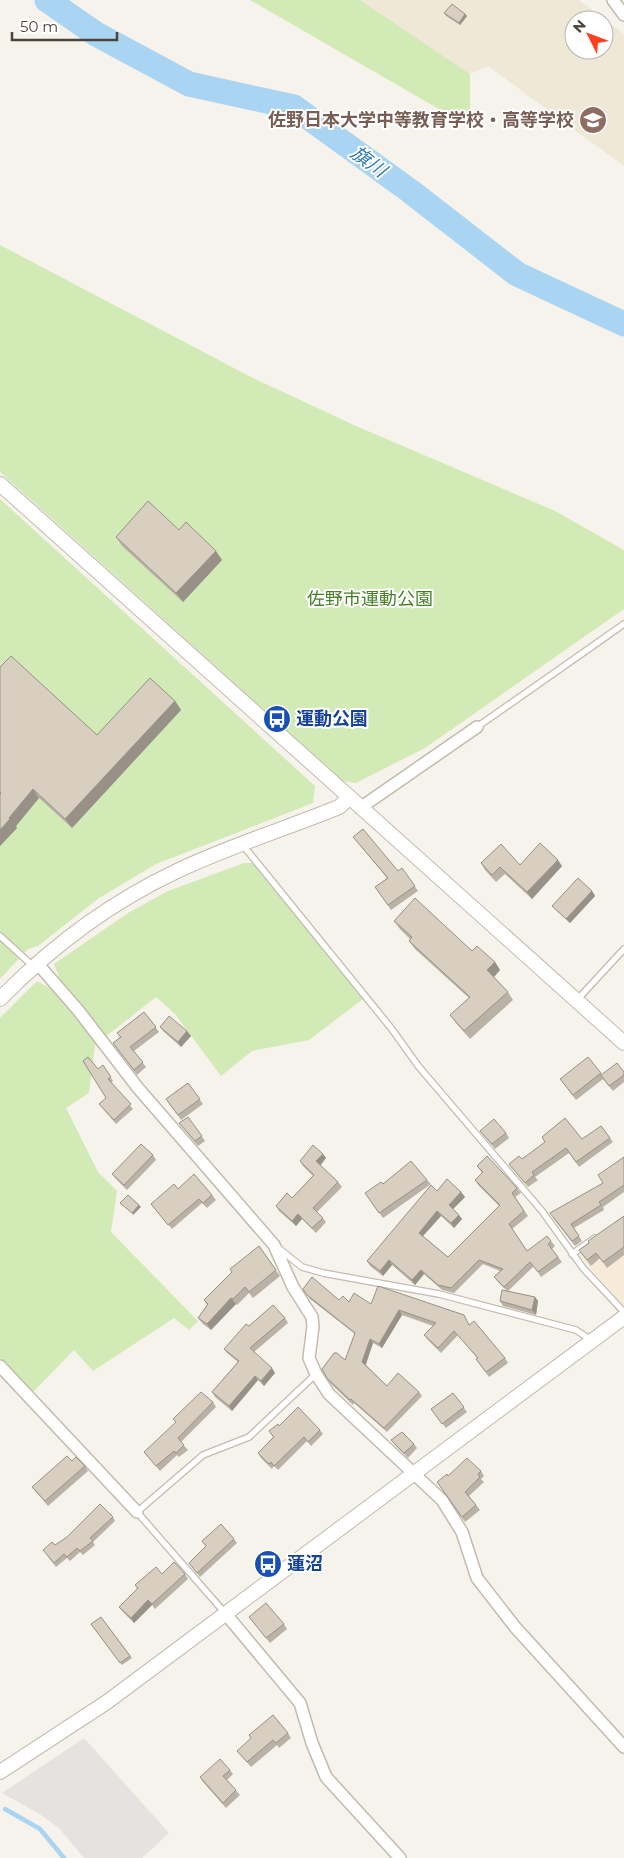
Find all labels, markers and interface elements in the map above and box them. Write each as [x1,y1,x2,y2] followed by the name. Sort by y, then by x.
[12,10,118,42] scale bar
[564,10,614,60] north arrow
[569,16,590,37] text: N
[20,17,58,36] text: 50 m
[578,105,608,135] school or university icon: 佐野日本大学中等教育学校・高等学校
[268,109,574,131] place label: 佐野日本大学中等教育学校・高等学校
[347,141,392,183] water label: 旗川
[307,588,433,610] park label: 佐野市運動公園
[262,704,292,734] bus stop icon: 運動公園
[296,708,368,730] place label: 運動公園
[253,1549,283,1579] bus stop icon: 蓮沼
[287,1553,323,1575] place label: 蓮沼

